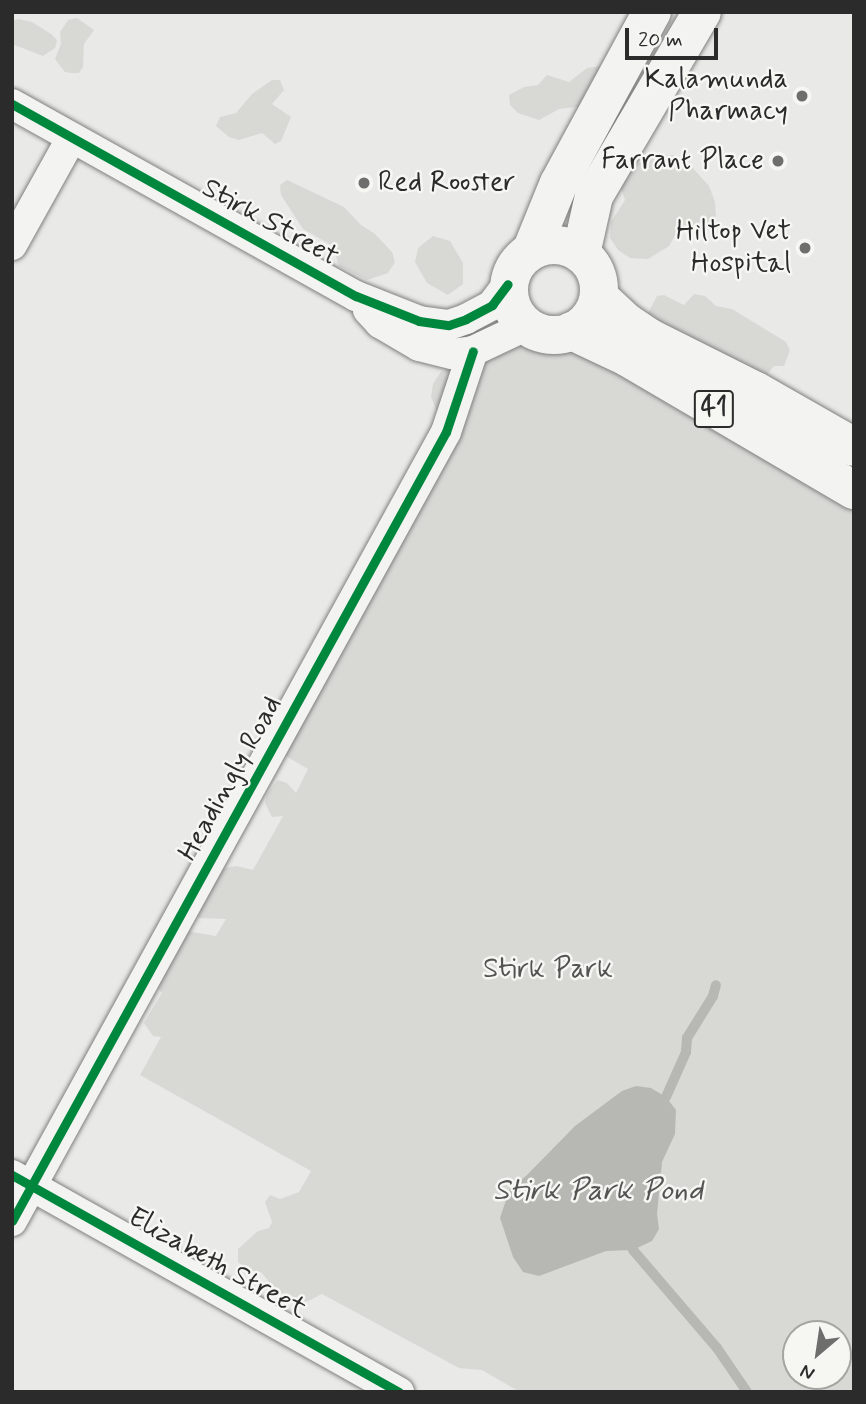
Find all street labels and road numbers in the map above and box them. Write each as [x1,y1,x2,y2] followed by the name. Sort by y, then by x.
[196,172,344,274] street label: Stirk Street
[693,386,735,432] road number: 41
[172,691,290,867] street label: Headingly Road
[122,1201,312,1327] street label: Elizabeth Street

